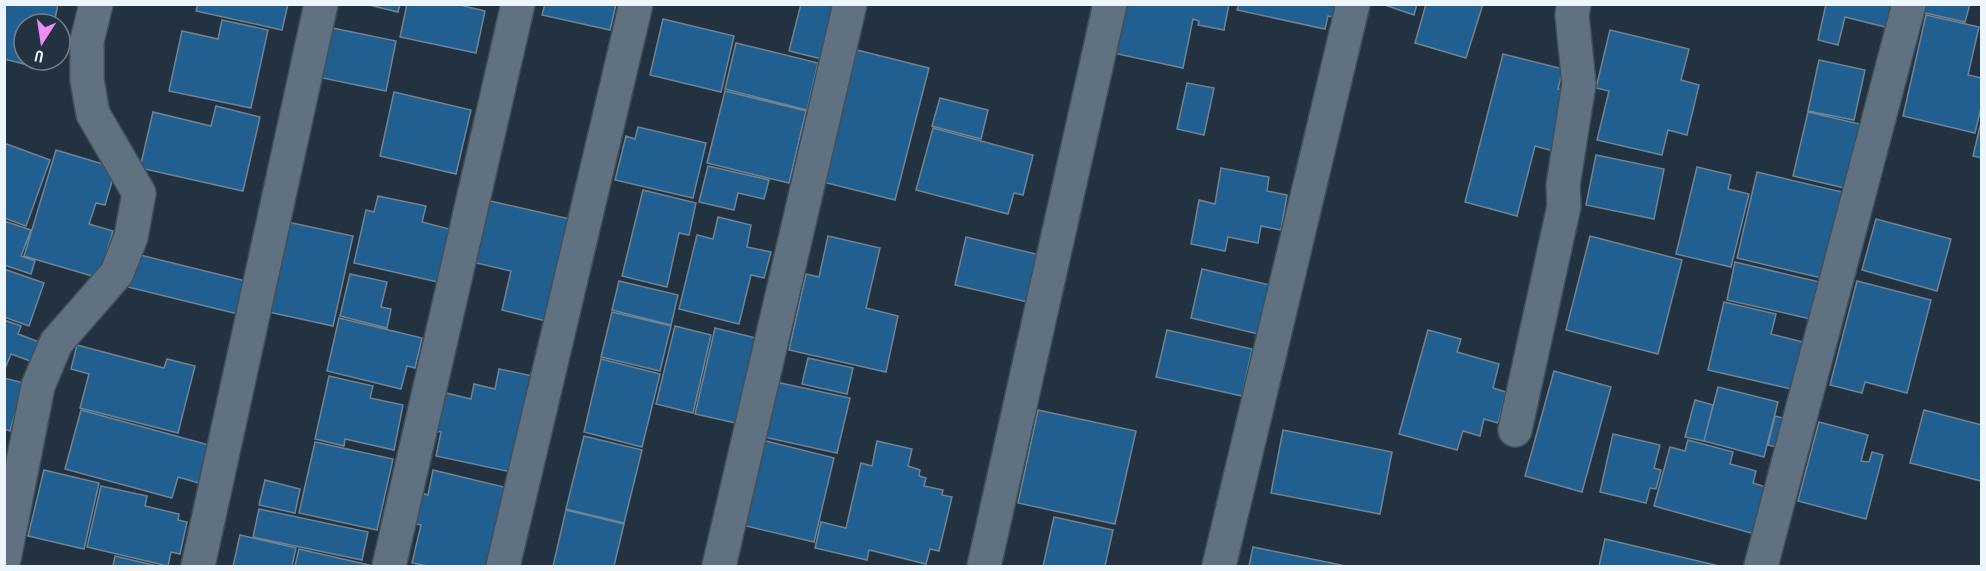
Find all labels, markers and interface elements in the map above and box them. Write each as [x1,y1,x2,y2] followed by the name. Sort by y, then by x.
[12,12,72,72] north arrow
[33,46,45,67] text: U

